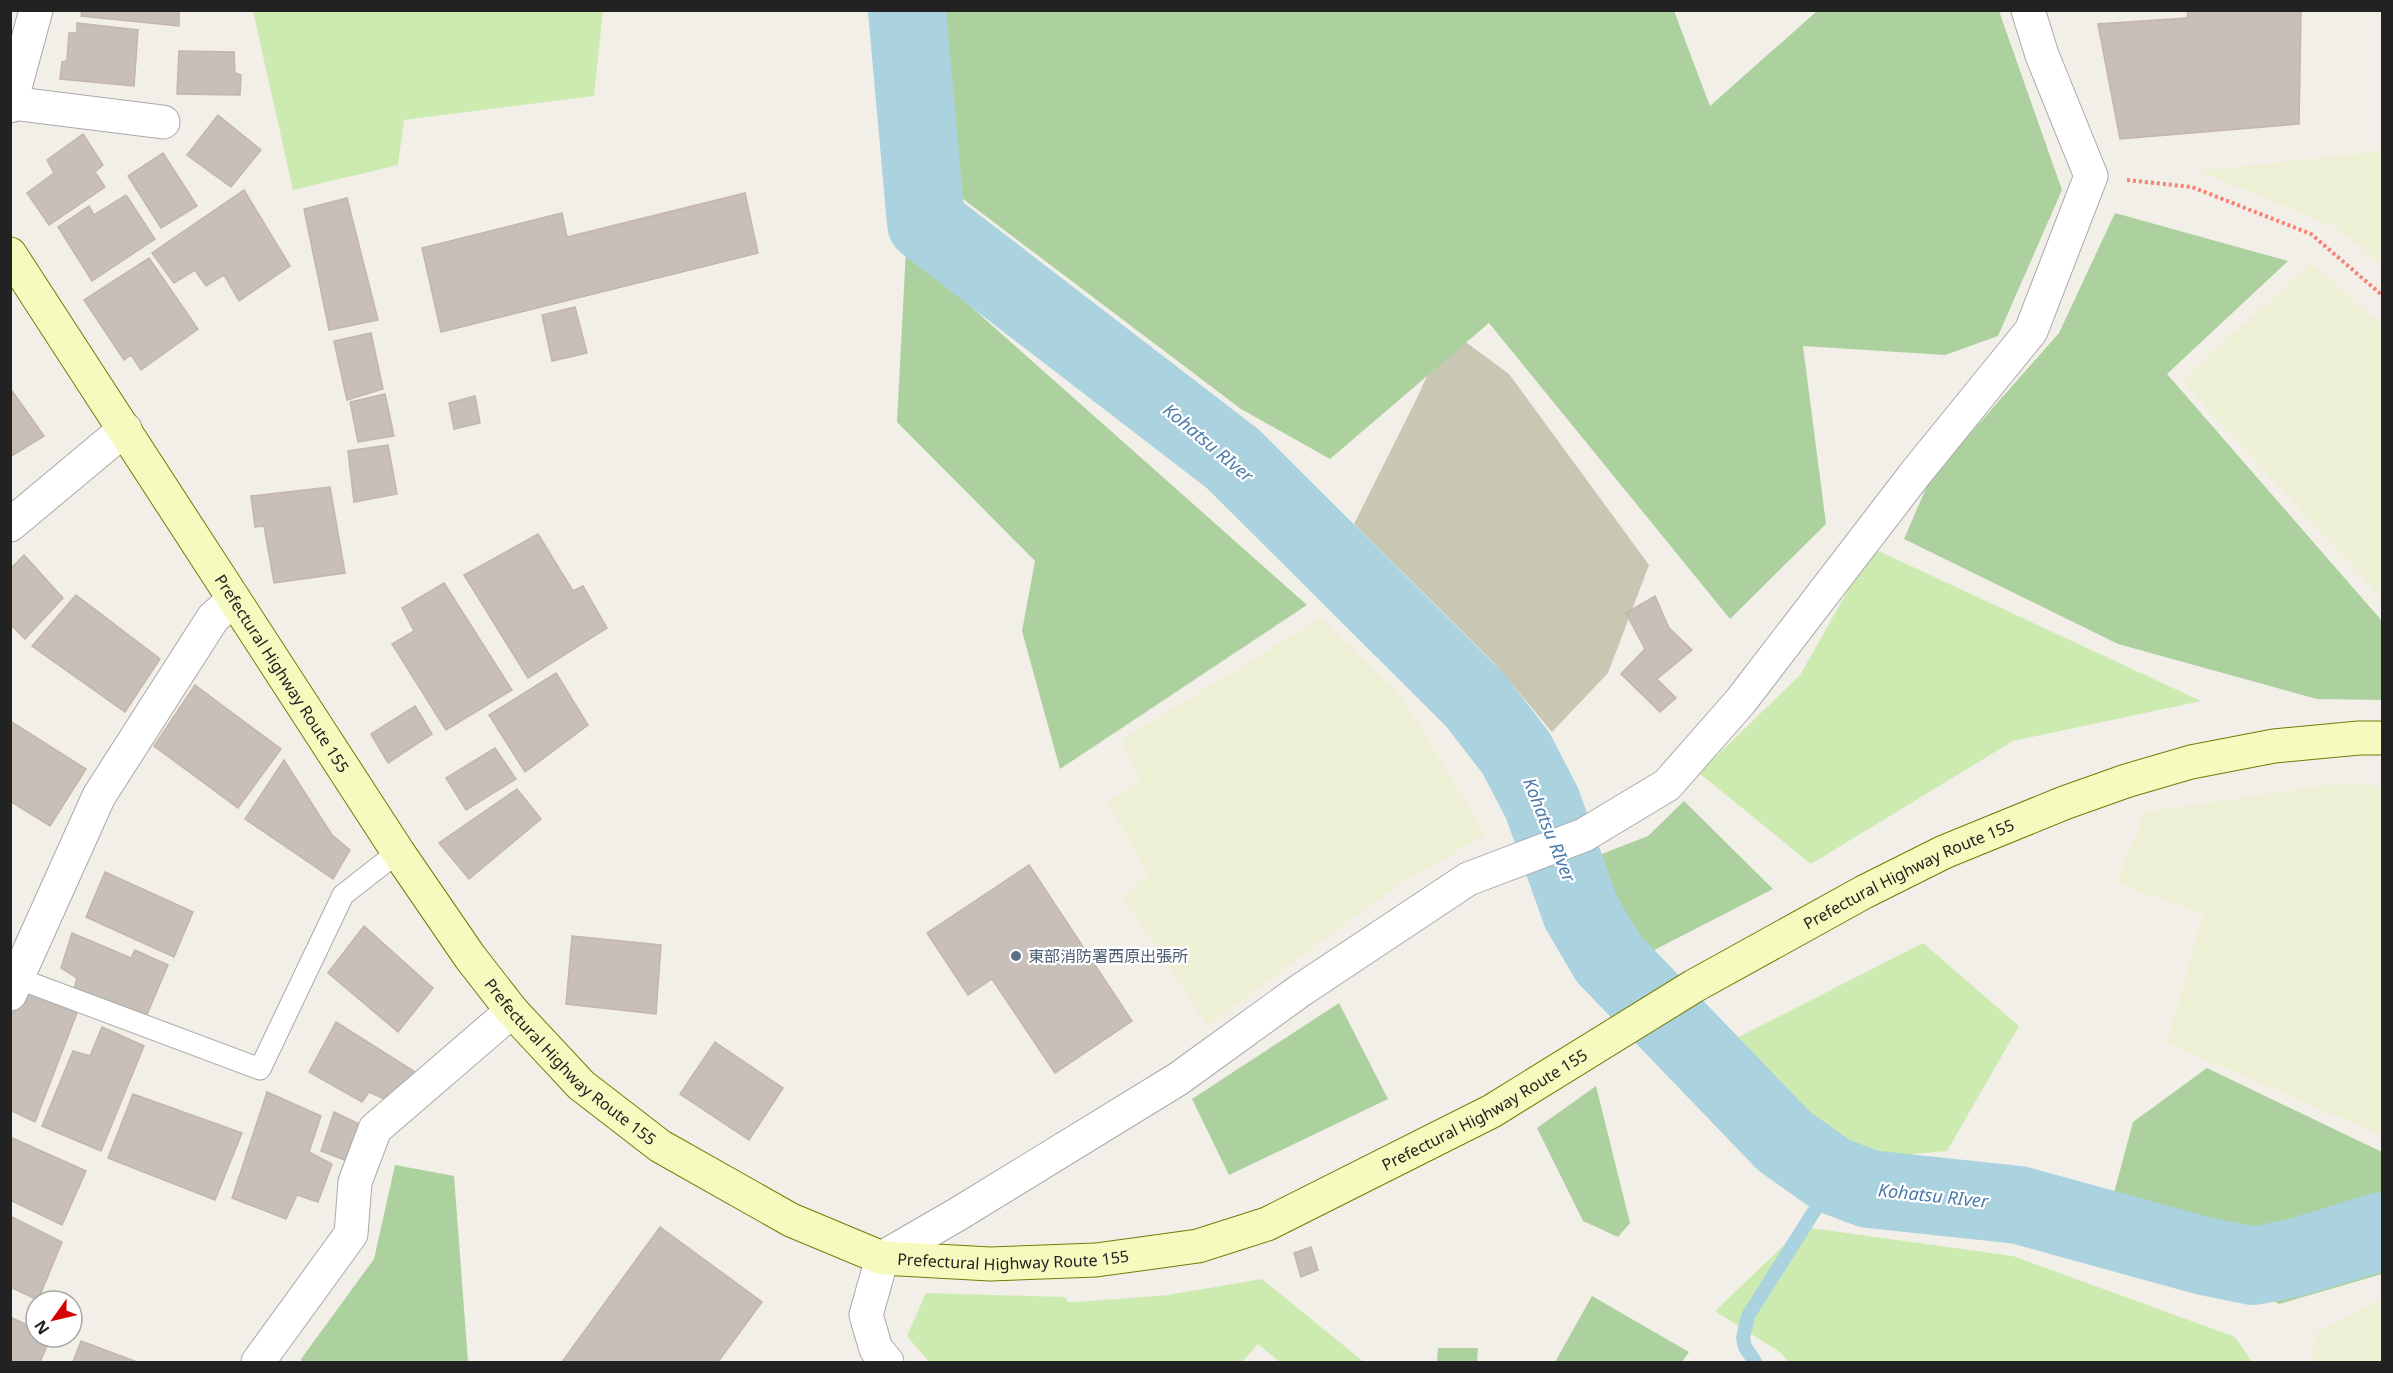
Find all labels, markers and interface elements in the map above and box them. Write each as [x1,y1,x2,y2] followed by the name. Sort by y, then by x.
[1159,398,1259,487] water label: Kohatsu RIver
[210,570,355,777] street label: Prefectural Highway Route 155
[1518,774,1582,886] water label: Kohatsu RIver
[1799,814,2017,934] street label: Prefectural Highway Route 155
[1028,945,1188,967] place label: 東部消防署西原出張所
[1009,949,1023,963] marker: 東部消防署西原出張所
[480,974,661,1150] street label: Prefectural Highway Route 155
[1378,1044,1591,1176] street label: Prefectural Highway Route 155
[1877,1177,1990,1213] water label: Kohatsu RIver
[897,1245,1130,1275] street label: Prefectural Highway Route 155
[24,1289,84,1349] north arrow
[29,1316,54,1339] text: N

